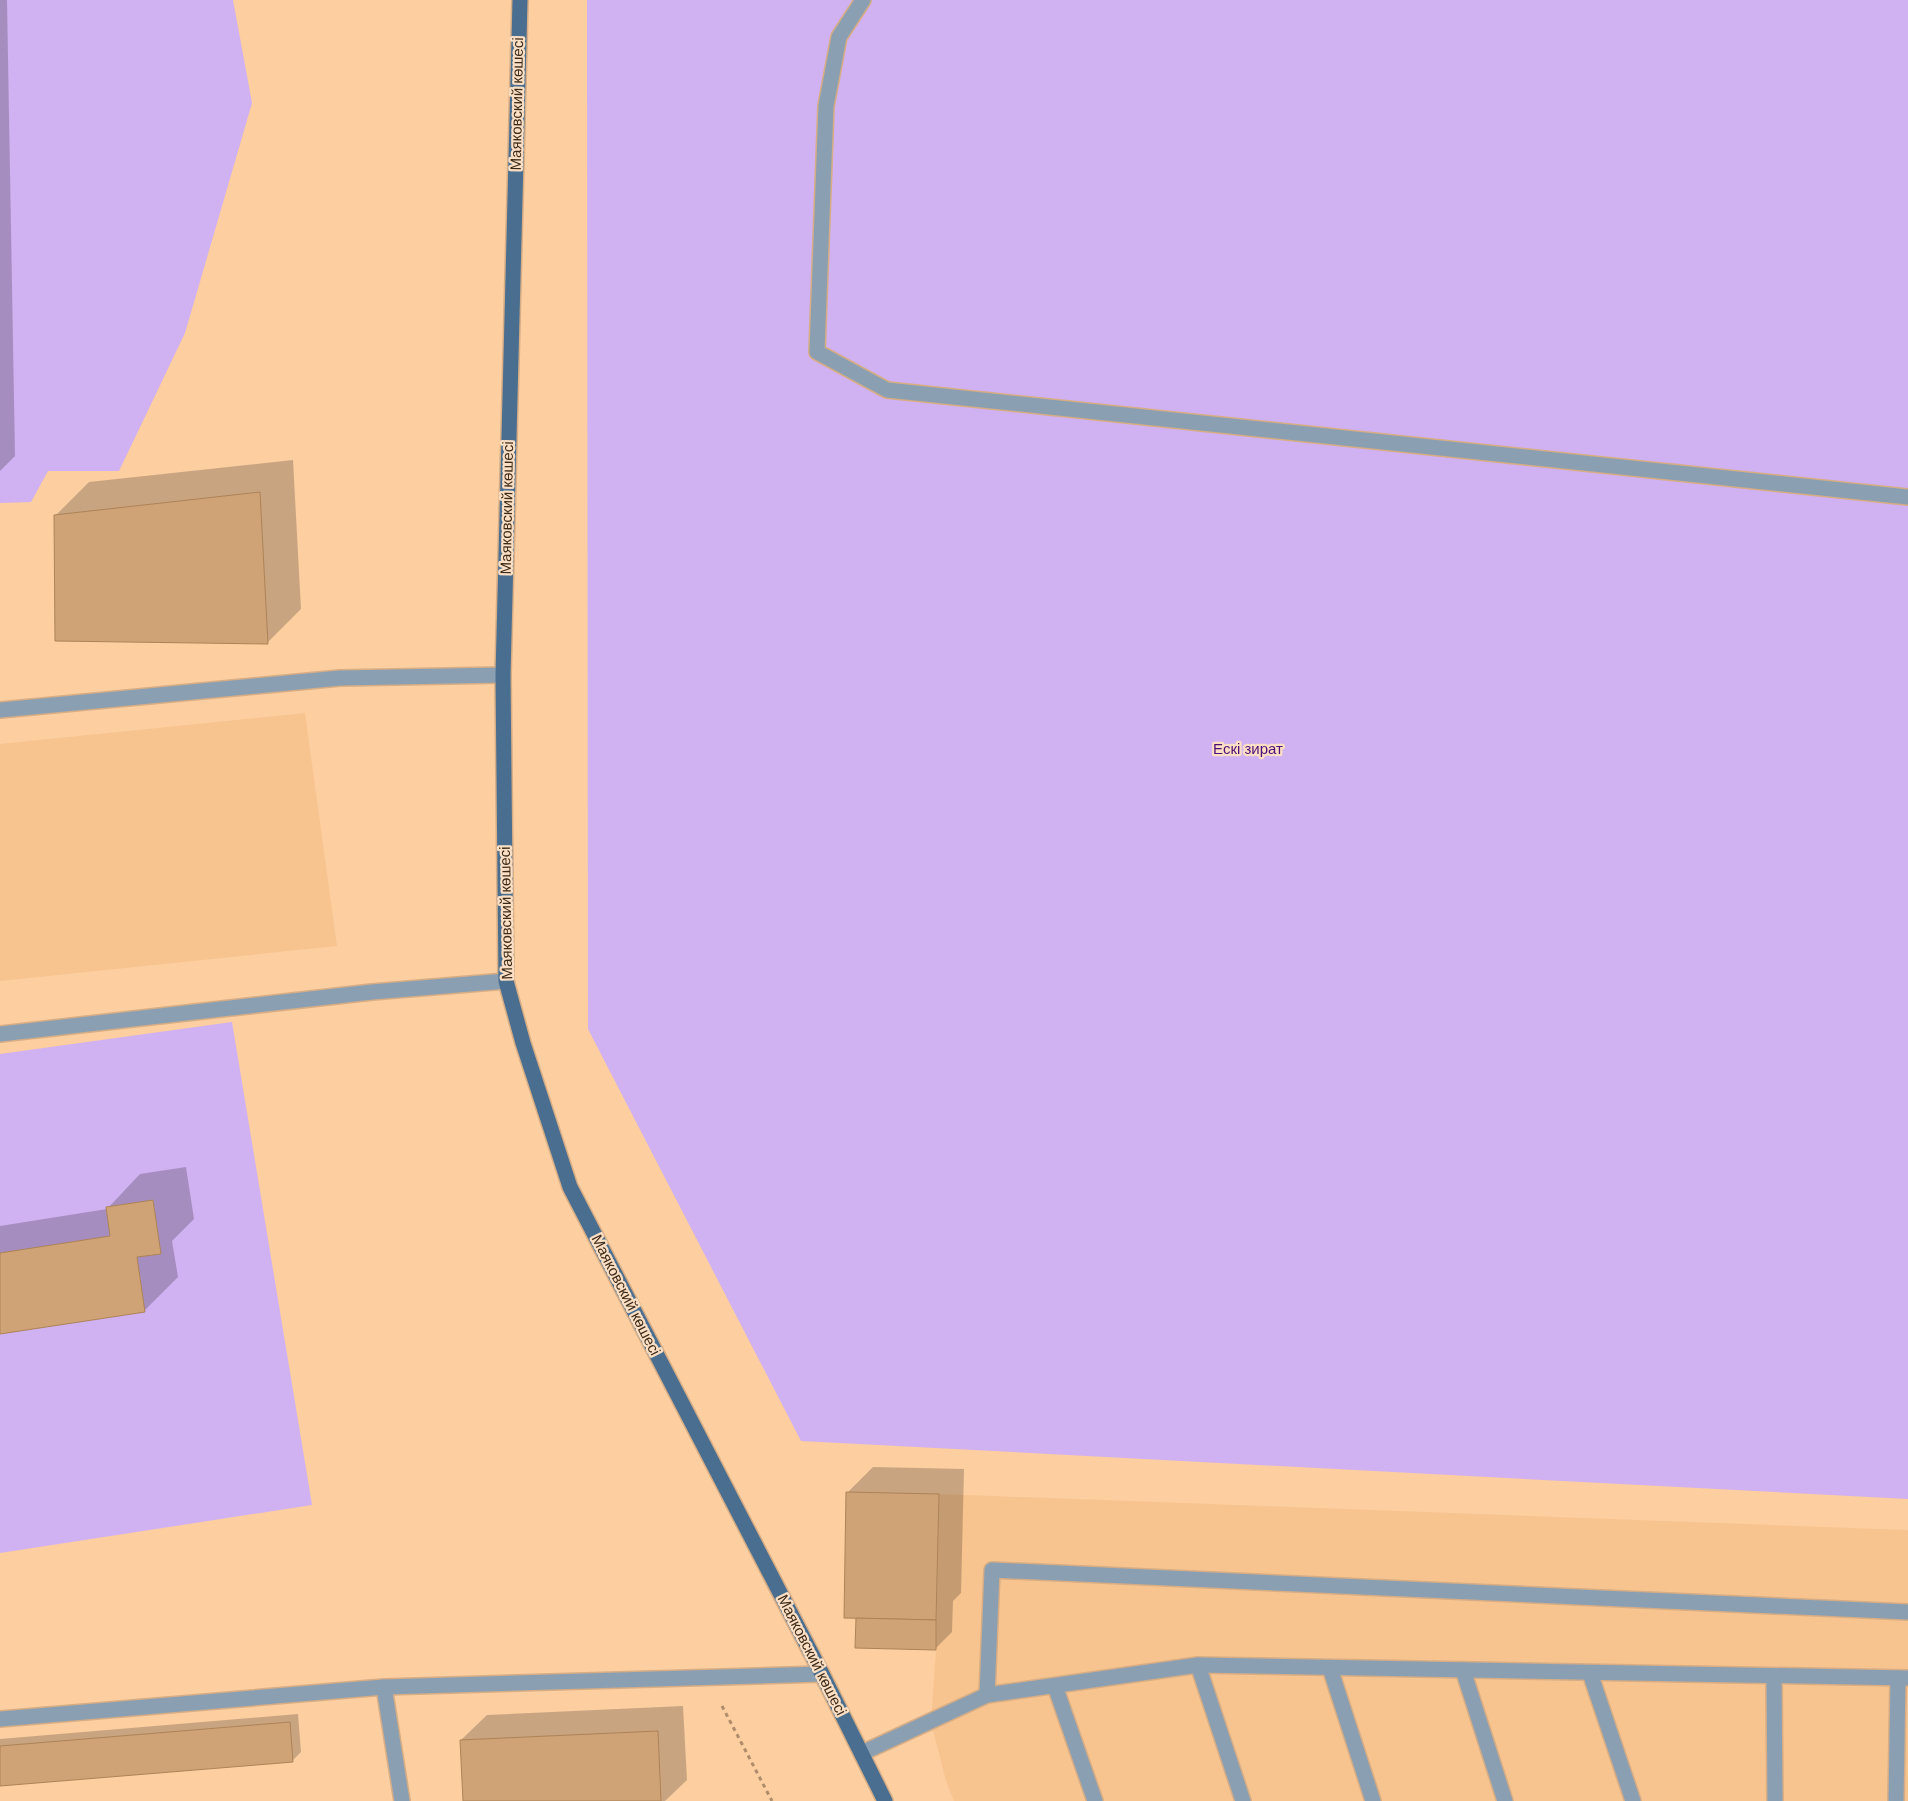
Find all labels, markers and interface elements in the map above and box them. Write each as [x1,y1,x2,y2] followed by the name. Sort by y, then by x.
[507,37,526,171] street label: Маяковский көшесі
[497,441,516,575] street label: Маяковский көшесі
[1213,740,1283,757] park label: Ескі зират
[496,846,515,980] street label: Маяковский көшесі
[589,1232,664,1358] street label: Маяковский көшесі
[775,1592,850,1718] street label: Маяковский көшесі

